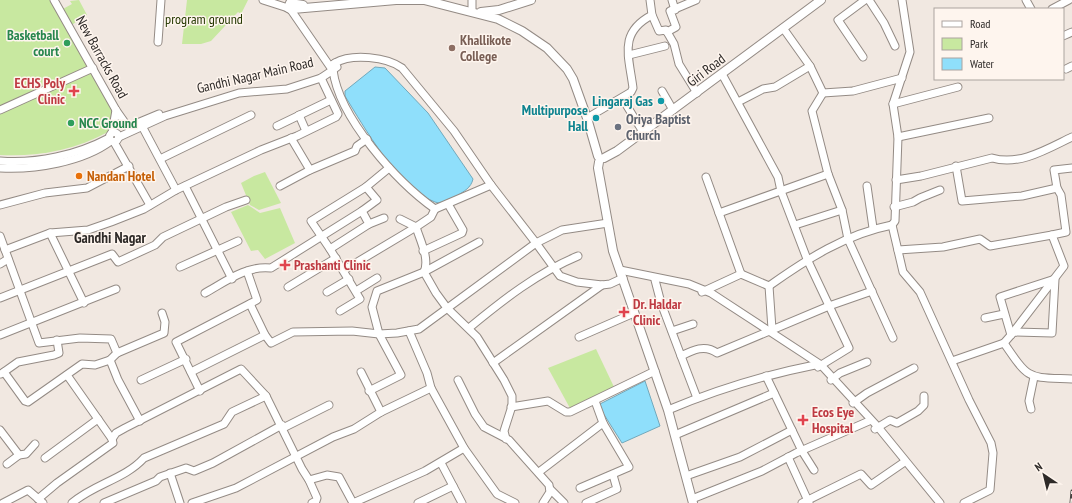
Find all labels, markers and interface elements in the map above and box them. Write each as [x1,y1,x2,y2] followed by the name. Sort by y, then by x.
[934,8,1064,80] legend
[165,10,243,28] park label: program ground
[72,13,132,101] street label: New Barracks Road
[970,16,990,31] text: Road
[7,26,60,60] place label: Basketball court
[460,31,511,65] place label: Khallikote College
[970,36,988,51] text: Park
[62,38,72,48] marker: Basketball court
[447,43,457,53] marker: Khallikote College
[683,50,729,90] street label: Giri Road
[195,53,315,97] street label: Gandhi Nagar Main Road
[970,56,995,71] text: Water
[15,74,65,108] place label: ECHS Poly Clinic
[68,85,80,97] marker: ECHS Poly Clinic
[592,92,653,110] place label: Lingaraj Gas
[656,96,666,106] marker: Lingaraj Gas
[522,101,589,135] place label: Multipurpose Hall
[626,110,690,144] place label: Oriya Baptist Church
[591,113,601,123] marker: Multipurpose Hall
[79,114,137,132] place label: NCC Ground
[66,118,76,128] marker: NCC Ground
[613,122,623,132] marker: Oriya Baptist Church
[87,167,156,185] place label: Nandan Hotel
[74,171,84,181] marker: Nandan Hotel
[74,228,147,247] district label: Gandhi Nagar
[294,256,371,274] place label: Prashanti Clinic
[279,259,291,271] marker: Prashanti Clinic
[633,295,683,329] place label: Dr. Haldar Clinic
[618,306,630,318] marker: Dr. Haldar Clinic
[812,403,854,437] place label: Ecos Eye Hospital
[797,414,809,426] marker: Ecos Eye Hospital
[1024,455,1064,495] north arrow
[1032,459,1045,474] text: N

